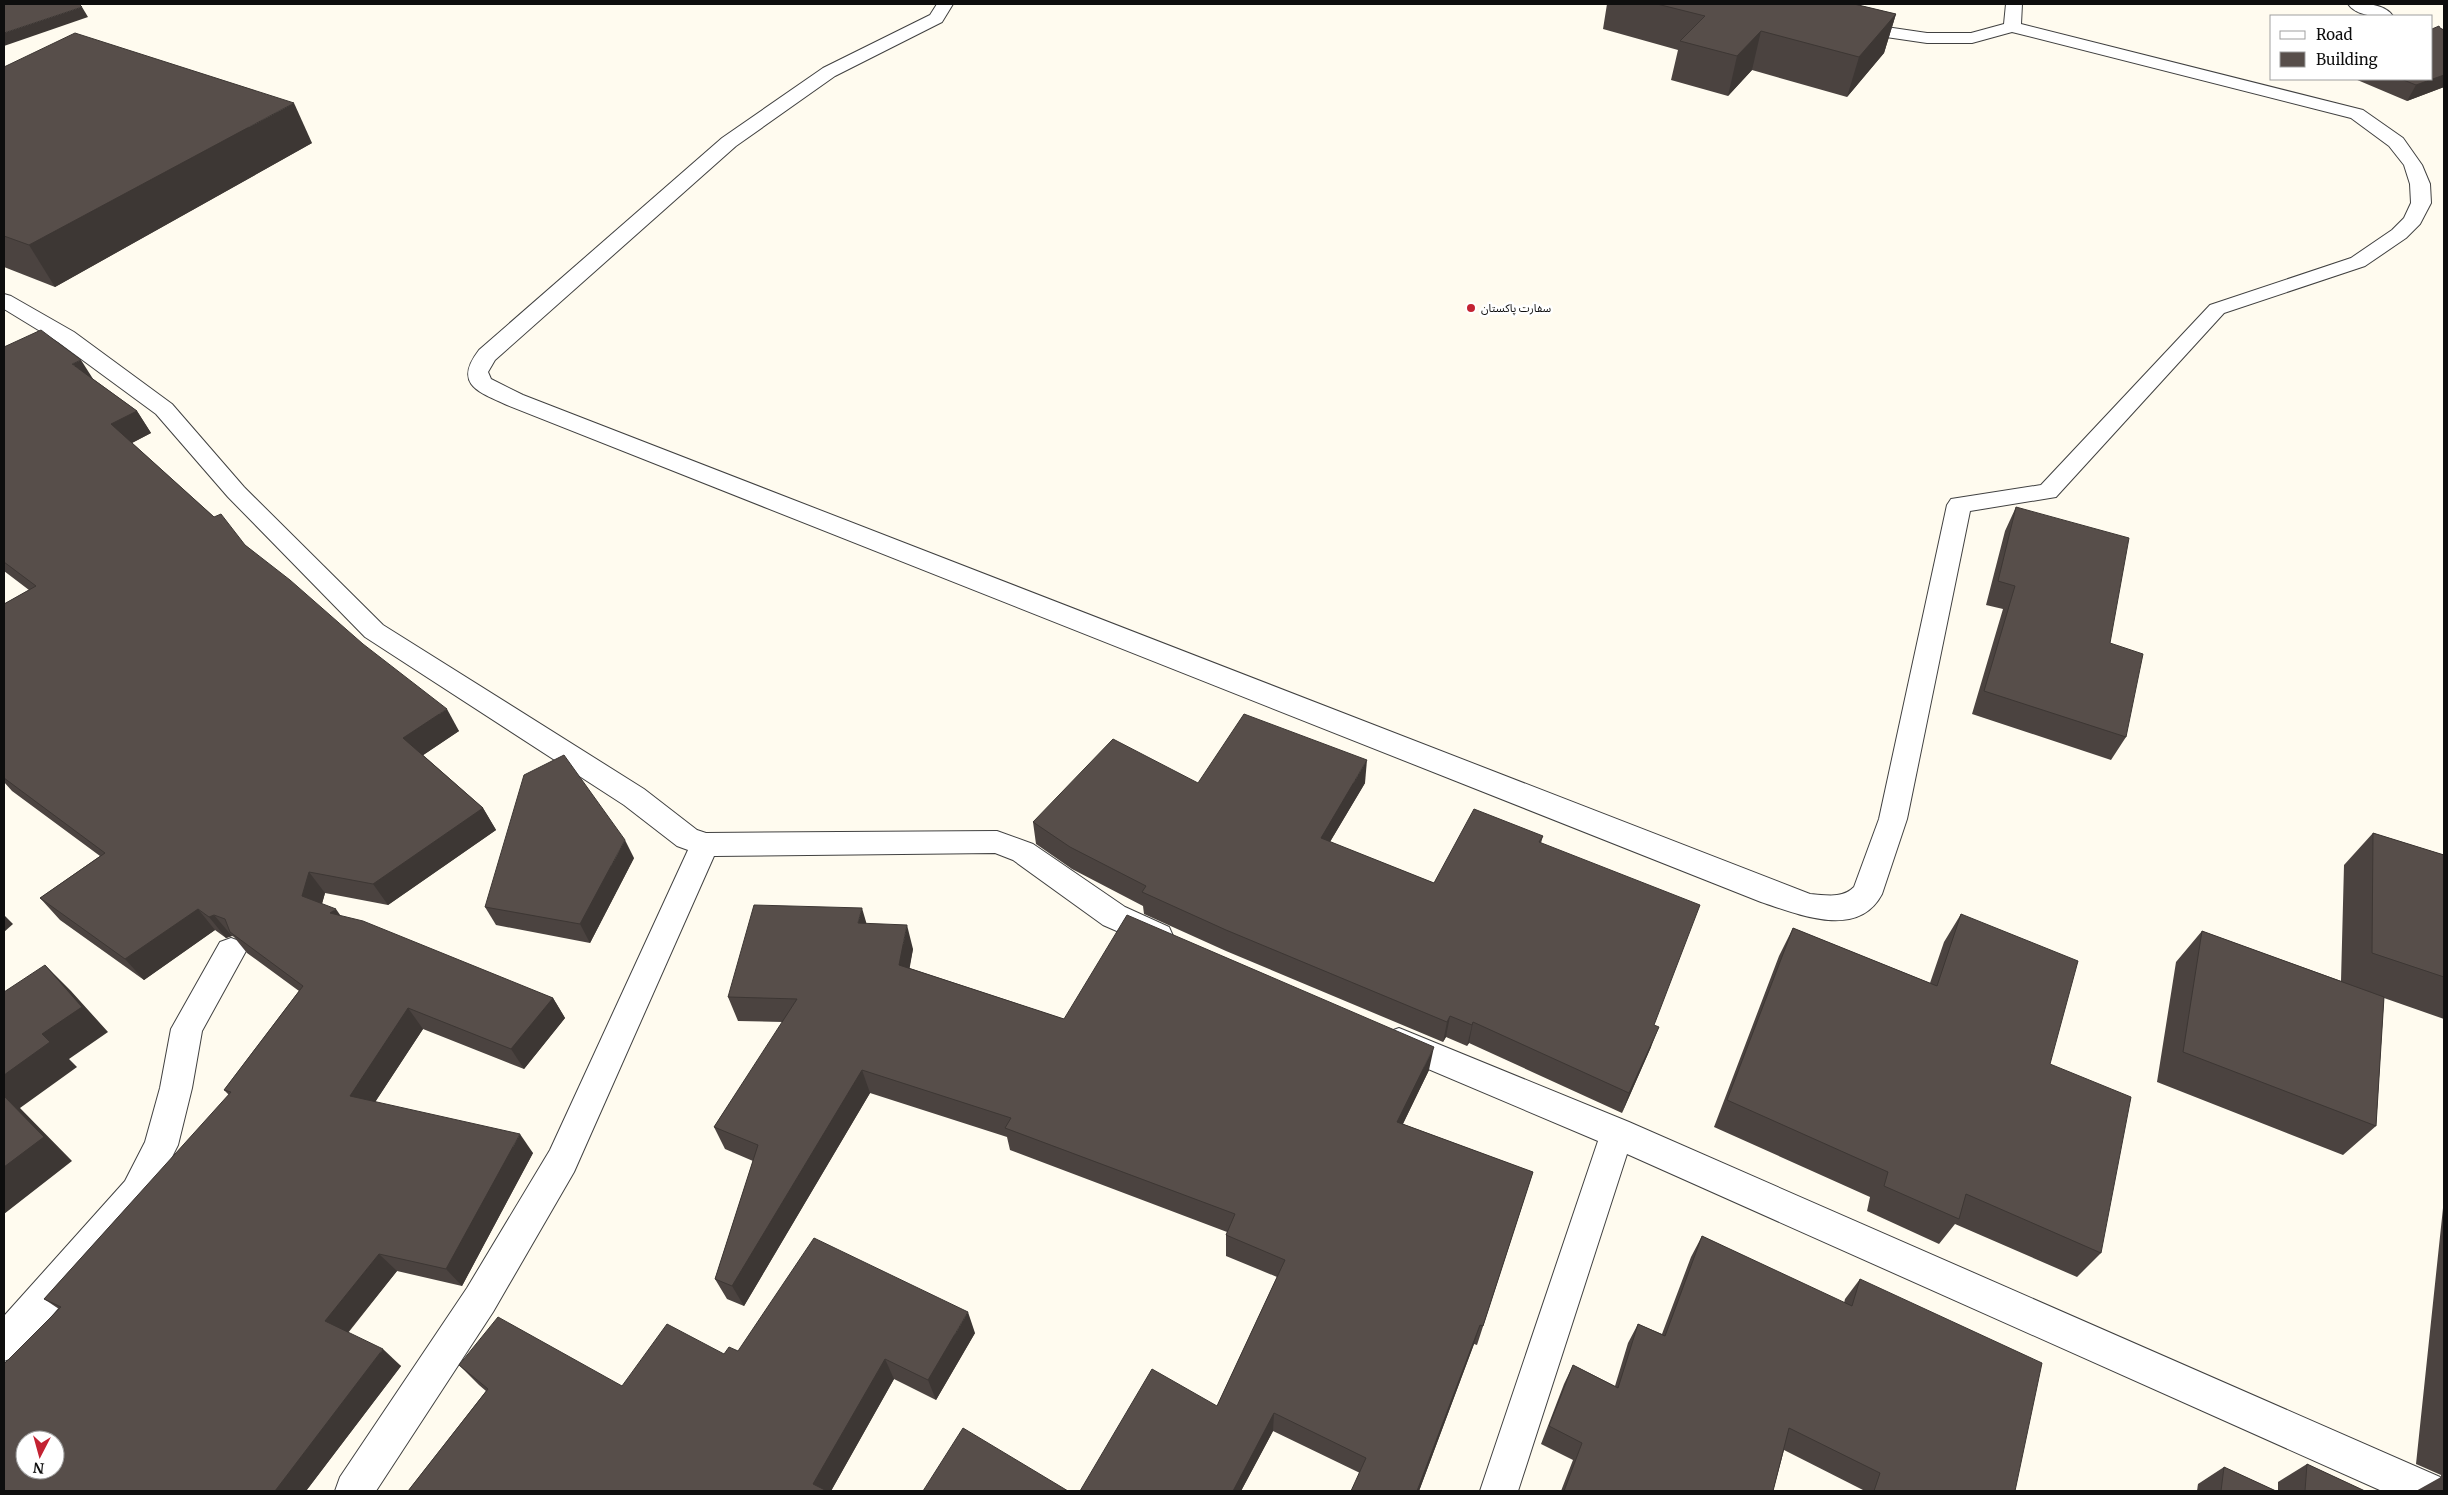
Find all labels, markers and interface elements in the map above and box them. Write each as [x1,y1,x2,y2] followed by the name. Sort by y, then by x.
[2270,15,2433,80] legend
[2316,25,2352,44] text: Road
[2316,50,2378,69] text: Building
[1481,301,1551,316] place label: سفارت پاکستان
[1465,302,1477,314] marker: سفارت پاکستان
[15,1430,65,1480] north arrow
[32,1458,45,1477] text: N

